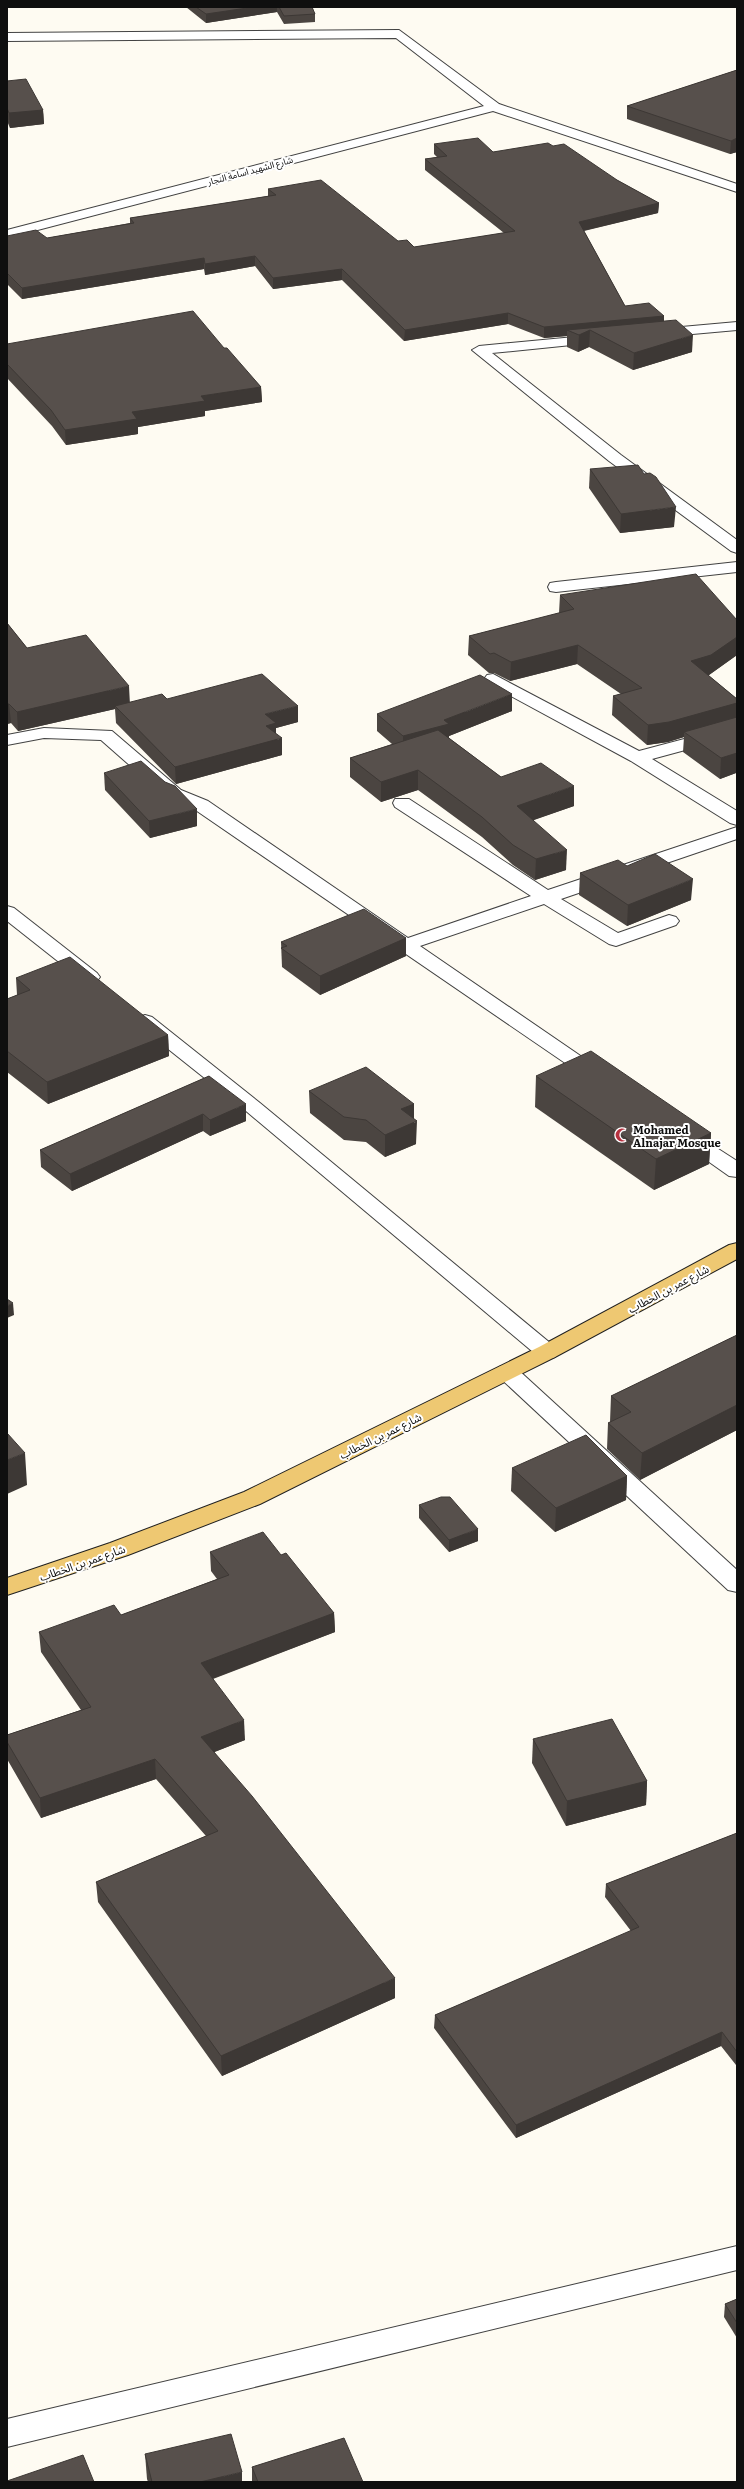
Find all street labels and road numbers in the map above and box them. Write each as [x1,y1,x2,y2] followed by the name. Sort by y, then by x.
[205,152,295,189] street label: شارع الشهيد اسامة النجار
[625,1260,712,1317] street label: شارع عمر بن الخطاب
[336,1408,425,1463] street label: شارع عمر بن الخطاب
[37,1540,128,1585] street label: شارع عمر بن الخطاب

